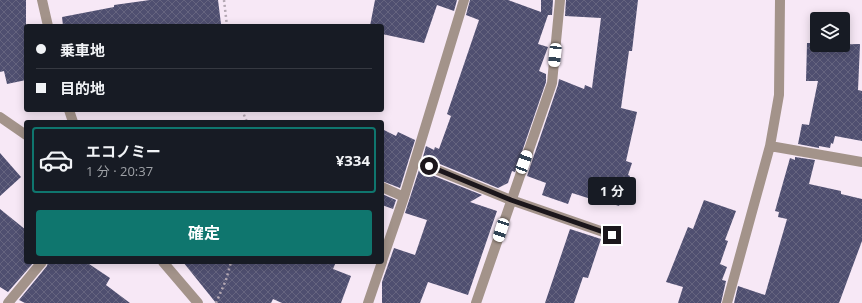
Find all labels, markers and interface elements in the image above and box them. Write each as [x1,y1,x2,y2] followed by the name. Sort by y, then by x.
[810,12,850,52] map controls
[810,12,850,52] button: layers
[60,40,105,60] text: 乗車地
[548,42,562,68] car
[60,78,105,98] text: 目的地
[86,141,161,161] text: エコノミー
[38,142,74,178] icon: car
[514,149,534,175] car
[336,150,370,170] text: ¥334
[420,157,438,175] route start
[86,162,153,180] text: 1 分 · 20:37
[588,177,636,205] callout: 1 分
[600,182,624,200] text: 1 分
[36,210,372,256] button: 確定
[492,217,510,243] car
[603,226,621,244] route end

